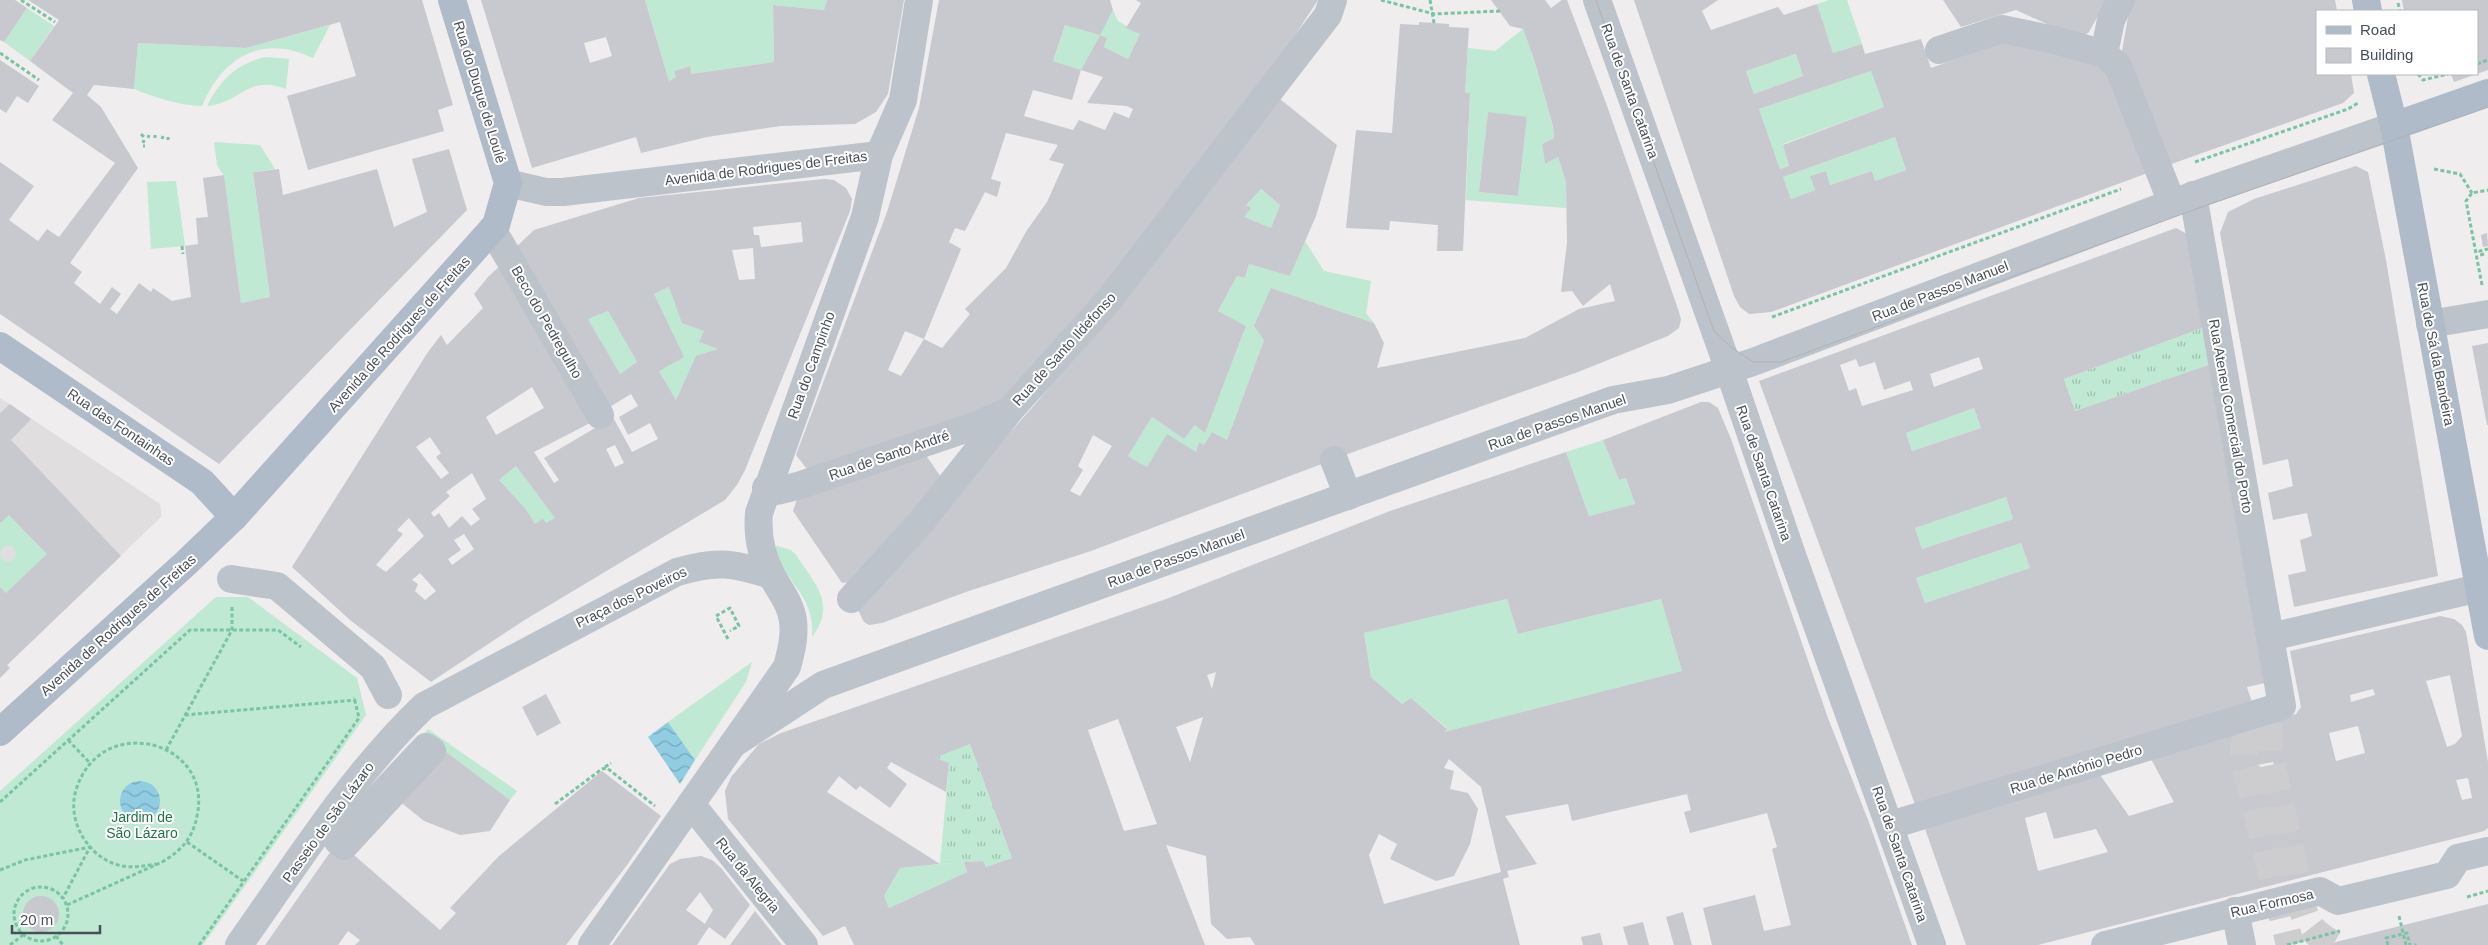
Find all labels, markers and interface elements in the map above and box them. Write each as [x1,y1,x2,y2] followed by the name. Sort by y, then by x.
[2316,10,2478,75] legend
[451,19,509,165] street label: Rua do Duque de Loulé
[1598,21,1662,161] street label: Rua de Santa Catarina
[2360,21,2396,38] text: Road
[2360,46,2413,63] text: Building
[664,148,868,188] street label: Avenida de Rodrigues de Freitas
[325,253,473,415] street label: Avenida de Rodrigues de Freitas
[1870,258,2010,324] street label: Rua de Passos Manuel
[508,263,586,381] street label: Beco do Pedregulho
[2414,281,2458,427] street label: Rua de Sá da Bandeira
[1009,289,1119,409] street label: Rua de Santo Ildefonso
[784,309,838,421] street label: Rua do Campinho
[2206,318,2256,515] street label: Rua Ateneu Comercial do Porto
[65,385,177,469] street label: Rua das Fontainhas
[1486,391,1628,453] street label: Rua de Passos Manuel
[1733,403,1795,543] street label: Rua de Santa Catarina
[827,427,951,483] street label: Rua de Santo André
[1105,526,1247,590] street label: Rua de Passos Manuel
[37,551,199,699] street label: Avenida de Rodrigues de Freitas
[573,563,689,631] street label: Praça dos Poveiros
[2008,741,2144,797] street label: Rua de António Pedro
[279,759,377,885] street label: Passeio de São Lázaro
[1869,784,1931,924] street label: Rua de Santa Catarina
[106,809,178,841] park label: Jardim de São Lázaro
[713,834,783,916] street label: Rua da Alegria
[2229,886,2315,920] street label: Rua Formosa
[12,902,100,934] scale bar
[20,911,53,928] text: 20 m

